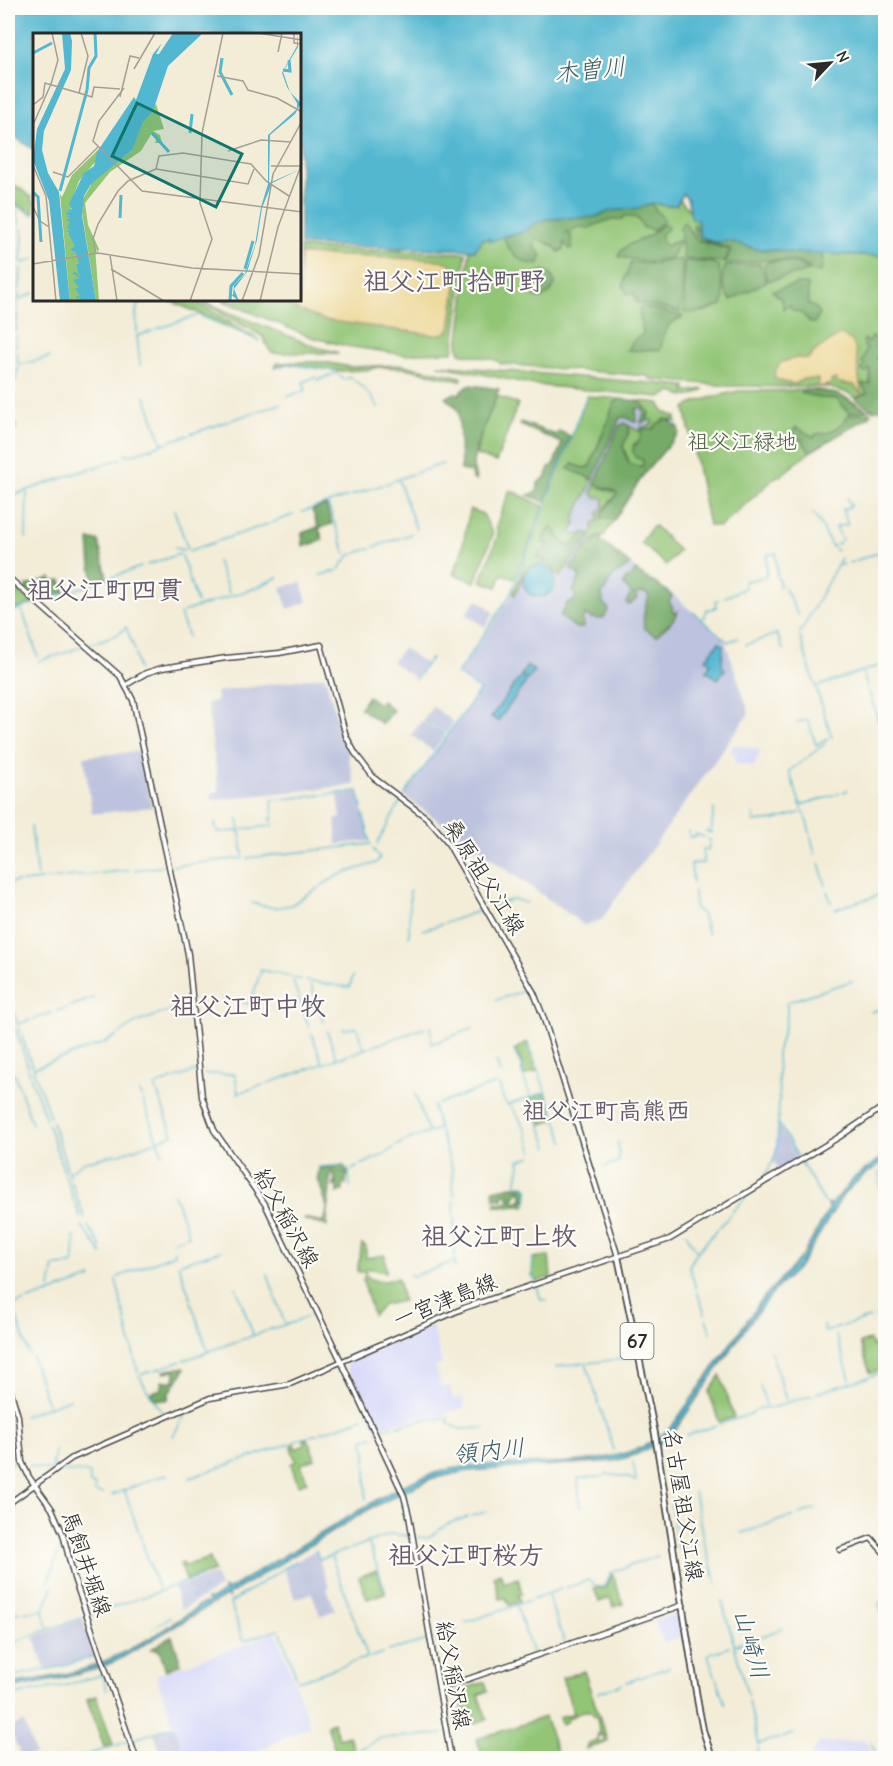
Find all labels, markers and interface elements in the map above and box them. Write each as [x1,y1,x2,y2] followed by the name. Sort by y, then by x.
[33,33,302,302] inset map
[800,33,860,93] north arrow
[832,48,853,65] text: N
[553,52,627,88] water label: 木曽川
[363,267,545,297] district label: 祖父江町拾町野
[687,429,797,455] park label: 祖父江緑地
[27,576,183,606] district label: 祖父江町四貫
[438,814,530,940] street label: 桑原祖父江線
[170,992,326,1022] district label: 祖父江町中牧
[522,1097,690,1125] district label: 祖父江町高熊西
[248,1164,324,1272] street label: 給父稲沢線
[421,1222,577,1252] district label: 祖父江町上牧
[389,1268,501,1334] street label: 一宮津島線
[620,1323,654,1359] road number: 67
[658,1427,708,1583] street label: 名古屋祖父江線
[452,1433,526,1469] water label: 領内川
[56,1508,116,1620] street label: 馬飼井堀線
[388,1541,544,1571] district label: 祖父江町桜方
[728,1606,774,1682] water label: 山崎川
[431,1619,475,1731] street label: 給父稲沢線

